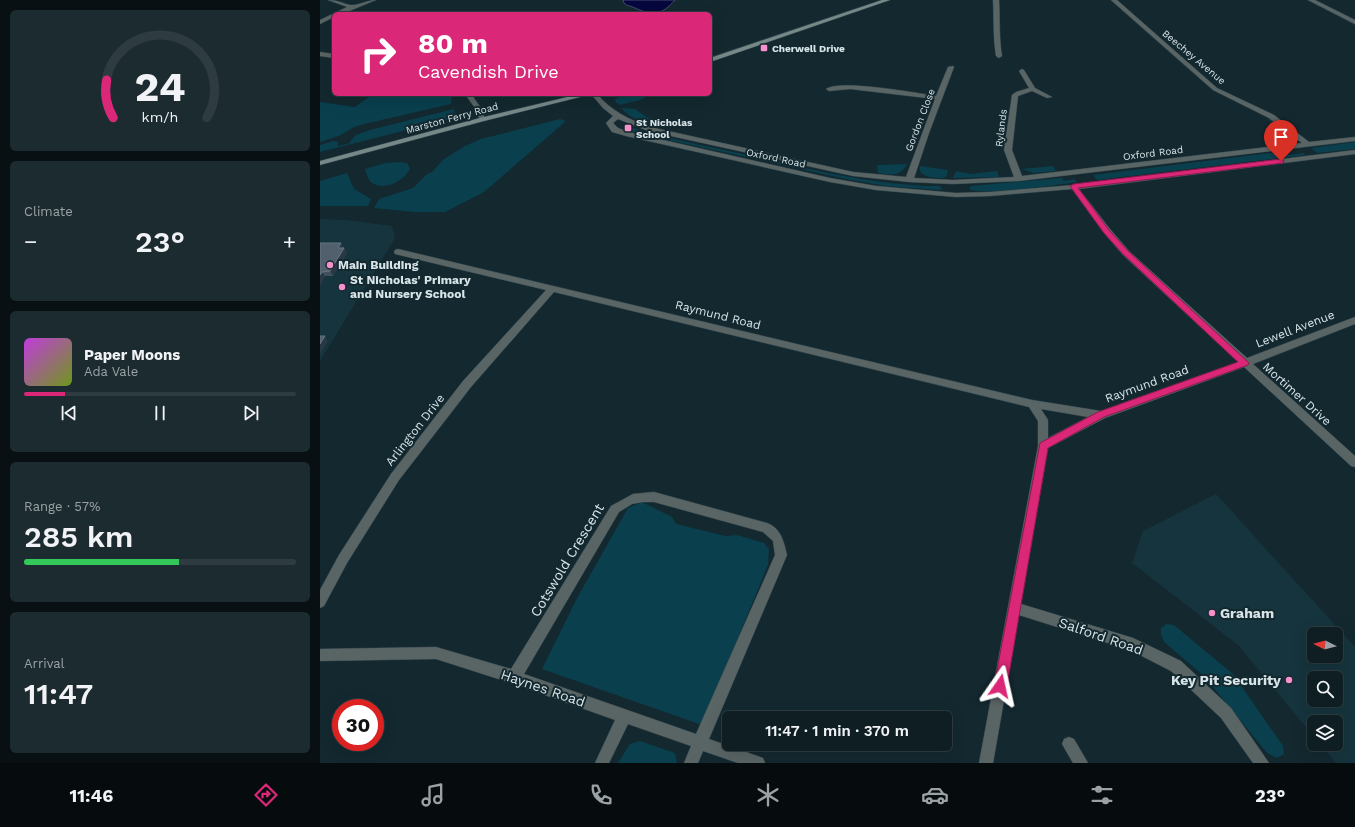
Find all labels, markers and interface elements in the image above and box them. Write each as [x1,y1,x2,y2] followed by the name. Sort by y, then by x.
[418,27,488,60] text: 80 m
[1160,27,1228,87] street label: Beechey Avenue
[352,28,404,80] icon: right
[759,43,769,53] marker: Cherwell Drive
[772,43,845,54] place label: Cherwell Drive
[418,61,559,82] text: Cavendish Drive
[134,62,186,111] text: 24
[903,87,937,153] street label: Gordon Close
[405,100,499,136] street label: Marston Ferry Road
[142,109,178,125] text: km/h
[993,109,1009,147] street label: Rylands
[636,117,693,140] place label: St Nicholas School
[1264,120,1298,161] pin
[623,123,633,133] marker: St Nicholas School
[1270,126,1292,148] icon: arrive
[1122,144,1184,162] street label: Oxford Road
[745,146,807,170] street label: Oxford Road
[24,204,73,219] text: Climate
[135,224,185,259] text: 23°
[24,229,37,254] text: −
[283,229,296,254] text: +
[338,258,419,272] place label: Main Building
[325,260,335,270] marker: Main Building
[350,273,471,301] place label: St Nicholas' Primary and Nursery School
[337,282,347,292] marker: St Nicholas' Primary and Nursery School
[674,298,762,332] street label: Raymund Road
[1253,307,1337,351] street label: Lewell Avenue
[84,346,180,364] text: Paper Moons
[1260,360,1334,428] street label: Mortimer Drive
[1103,362,1191,406] street label: Raymund Road
[84,364,138,379] text: Ada Vale
[383,391,447,469] street label: Arlington Drive
[58,402,80,424] icon: previous
[149,402,171,424] icon: pause
[240,402,262,424] icon: next
[24,499,100,514] text: Range · 57%
[527,500,607,620] street label: Cotswold Crescent
[24,519,133,554] text: 285 km
[1220,605,1274,621] place label: Graham
[1207,608,1217,618] marker: Graham
[1057,614,1145,658] street label: Salford Road
[1307,627,1343,663] north arrow
[1307,627,1343,751] map controls
[24,656,65,671] text: Arrival
[979,665,1021,707] position arrow
[499,666,587,710] street label: Haynes Road
[1307,671,1343,707] button: search
[1171,672,1281,688] place label: Key Pit Security
[1284,675,1294,685] marker: Key Pit Security
[24,676,93,711] text: 11:47
[332,699,384,751] speed limit sign: 30
[1307,715,1343,751] button: layers
[765,722,909,740] text: 11:47 · 1 min · 370 m
[252,781,280,809] icon: directions
[419,781,447,809] icon: music
[587,781,615,809] icon: phone
[754,781,782,809] icon: climate
[921,781,949,809] icon: car
[1088,781,1116,809] icon: filters
[70,785,113,806] text: 11:46
[1255,785,1285,806] text: 23°

